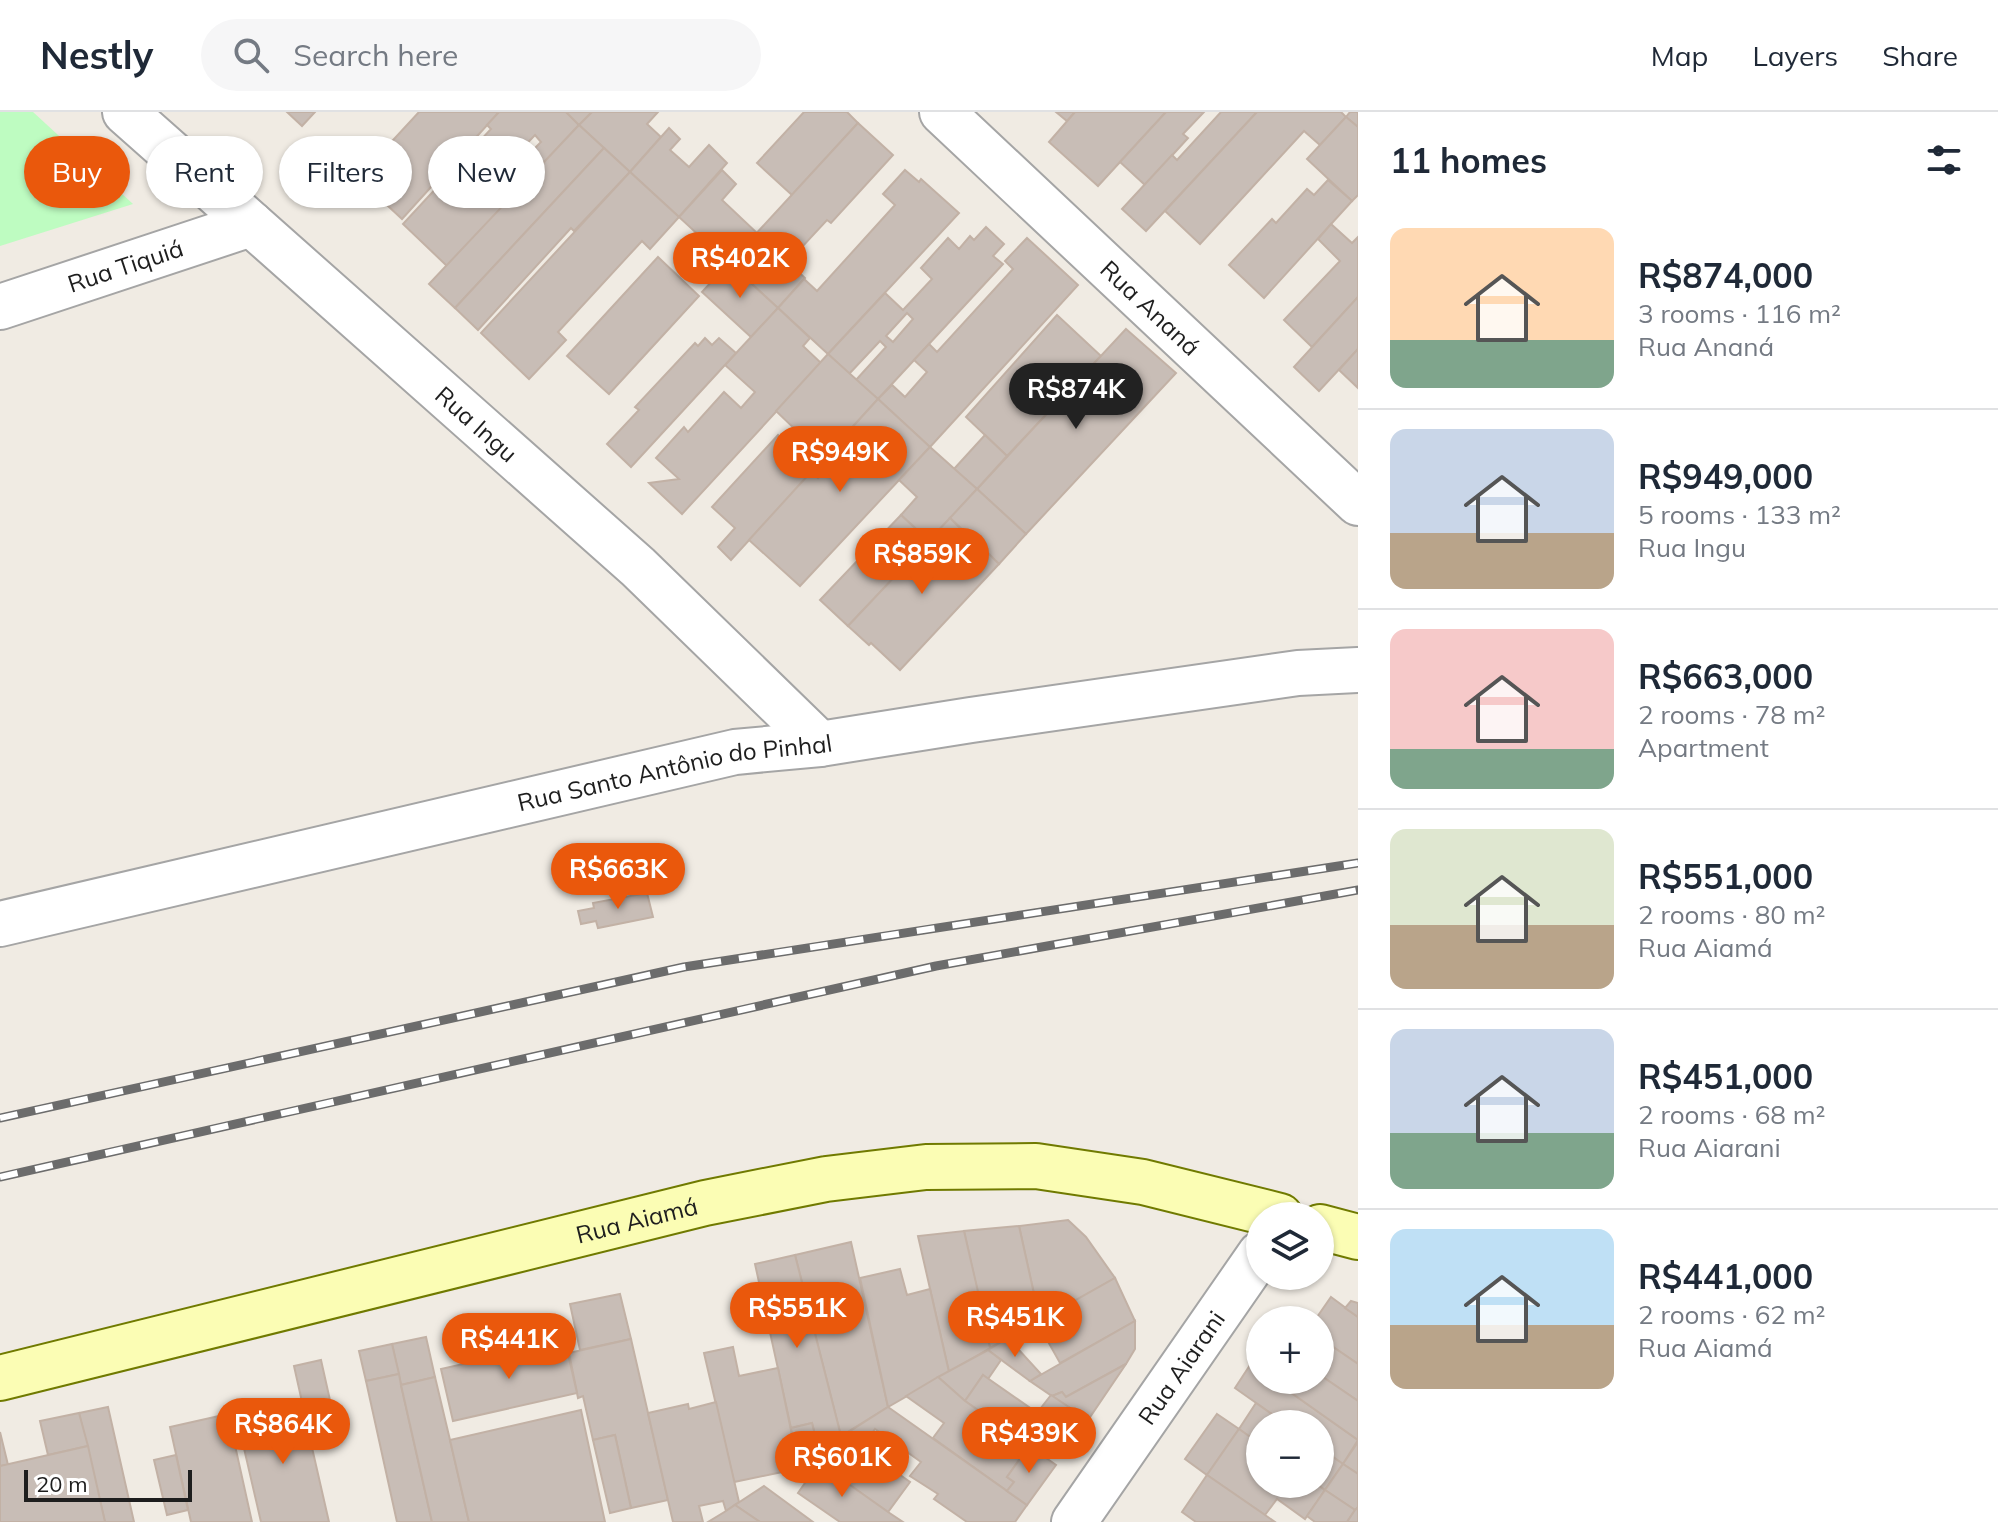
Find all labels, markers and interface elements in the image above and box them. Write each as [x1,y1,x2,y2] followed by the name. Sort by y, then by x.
[201,19,761,91] search box
[40,31,153,79] text: Nestly
[229,33,273,77] icon: search
[293,36,458,74] text: Search here
[1651,38,1708,73] text: Map
[1752,38,1838,73] text: Layers
[1882,38,1958,73] text: Share
[24,136,130,208] chip: Buy
[146,136,263,208] chip: Rent
[279,136,412,208] chip: Filters
[428,136,545,208] chip: New
[1922,138,1966,182] icon: filters
[1390,139,1547,182] text: 11 homes
[675,232,805,300] pin: R$402K
[64,233,187,299] street label: Rua Tiquiá
[691,241,789,274] text: R$402K
[1094,254,1206,362] street label: Rua Ananá
[1638,254,1813,297] text: R$874,000
[1454,260,1550,356] icon: home
[1638,297,1841,330] text: 3 rooms · 116 m²
[1638,330,1774,363] text: Rua Ananá
[1011,363,1141,431] pin: R$874K
[1027,372,1125,405] text: R$874K
[429,380,524,468] street label: Rua Ingu
[775,426,905,494] pin: R$949K
[791,435,889,468] text: R$949K
[1638,455,1813,498] text: R$949,000
[1454,461,1550,557] icon: home
[1638,498,1841,531] text: 5 rooms · 133 m²
[857,528,987,596] pin: R$859K
[1638,531,1746,564] text: Rua Ingu
[873,537,971,570] text: R$859K
[1638,655,1813,698] text: R$663,000
[1454,661,1550,757] icon: home
[1638,698,1825,731] text: 2 rooms · 78 m²
[514,727,834,817] street label: Rua Santo Antônio do Pinhal
[1638,731,1769,764] text: Apartment
[553,843,683,911] pin: R$663K
[569,852,667,885] text: R$663K
[1638,855,1813,898] text: R$551,000
[1454,861,1550,957] icon: home
[1638,898,1825,931] text: 2 rooms · 80 m²
[1638,931,1773,964] text: Rua Aiamá
[1638,1055,1813,1098] text: R$451,000
[1454,1061,1550,1157] icon: home
[1638,1098,1825,1131] text: 2 rooms · 68 m²
[1638,1131,1781,1164] text: Rua Aiarani
[573,1190,701,1250] street label: Rua Aiamá
[1246,1202,1334,1498] map controls
[1246,1202,1334,1290] button: layers
[1638,1255,1813,1298] text: R$441,000
[1454,1261,1550,1357] icon: home
[732,1282,862,1350] pin: R$551K
[748,1291,846,1324] text: R$551K
[950,1291,1080,1359] pin: R$451K
[1638,1298,1825,1331] text: 2 rooms · 62 m²
[966,1300,1064,1333] text: R$451K
[1131,1305,1231,1430] street label: Rua Aiarani
[1246,1306,1334,1394] button: +
[444,1313,574,1381] pin: R$441K
[460,1322,558,1355] text: R$441K
[1638,1331,1773,1364] text: Rua Aiamá
[218,1398,348,1466] pin: R$864K
[234,1407,332,1440] text: R$864K
[964,1407,1094,1475] pin: R$439K
[1246,1410,1334,1498] button: −
[980,1416,1078,1449] text: R$439K
[777,1431,907,1499] pin: R$601K
[793,1440,891,1473] text: R$601K
[24,1466,192,1502] scale bar
[36,1470,87,1498] text: 20 m

